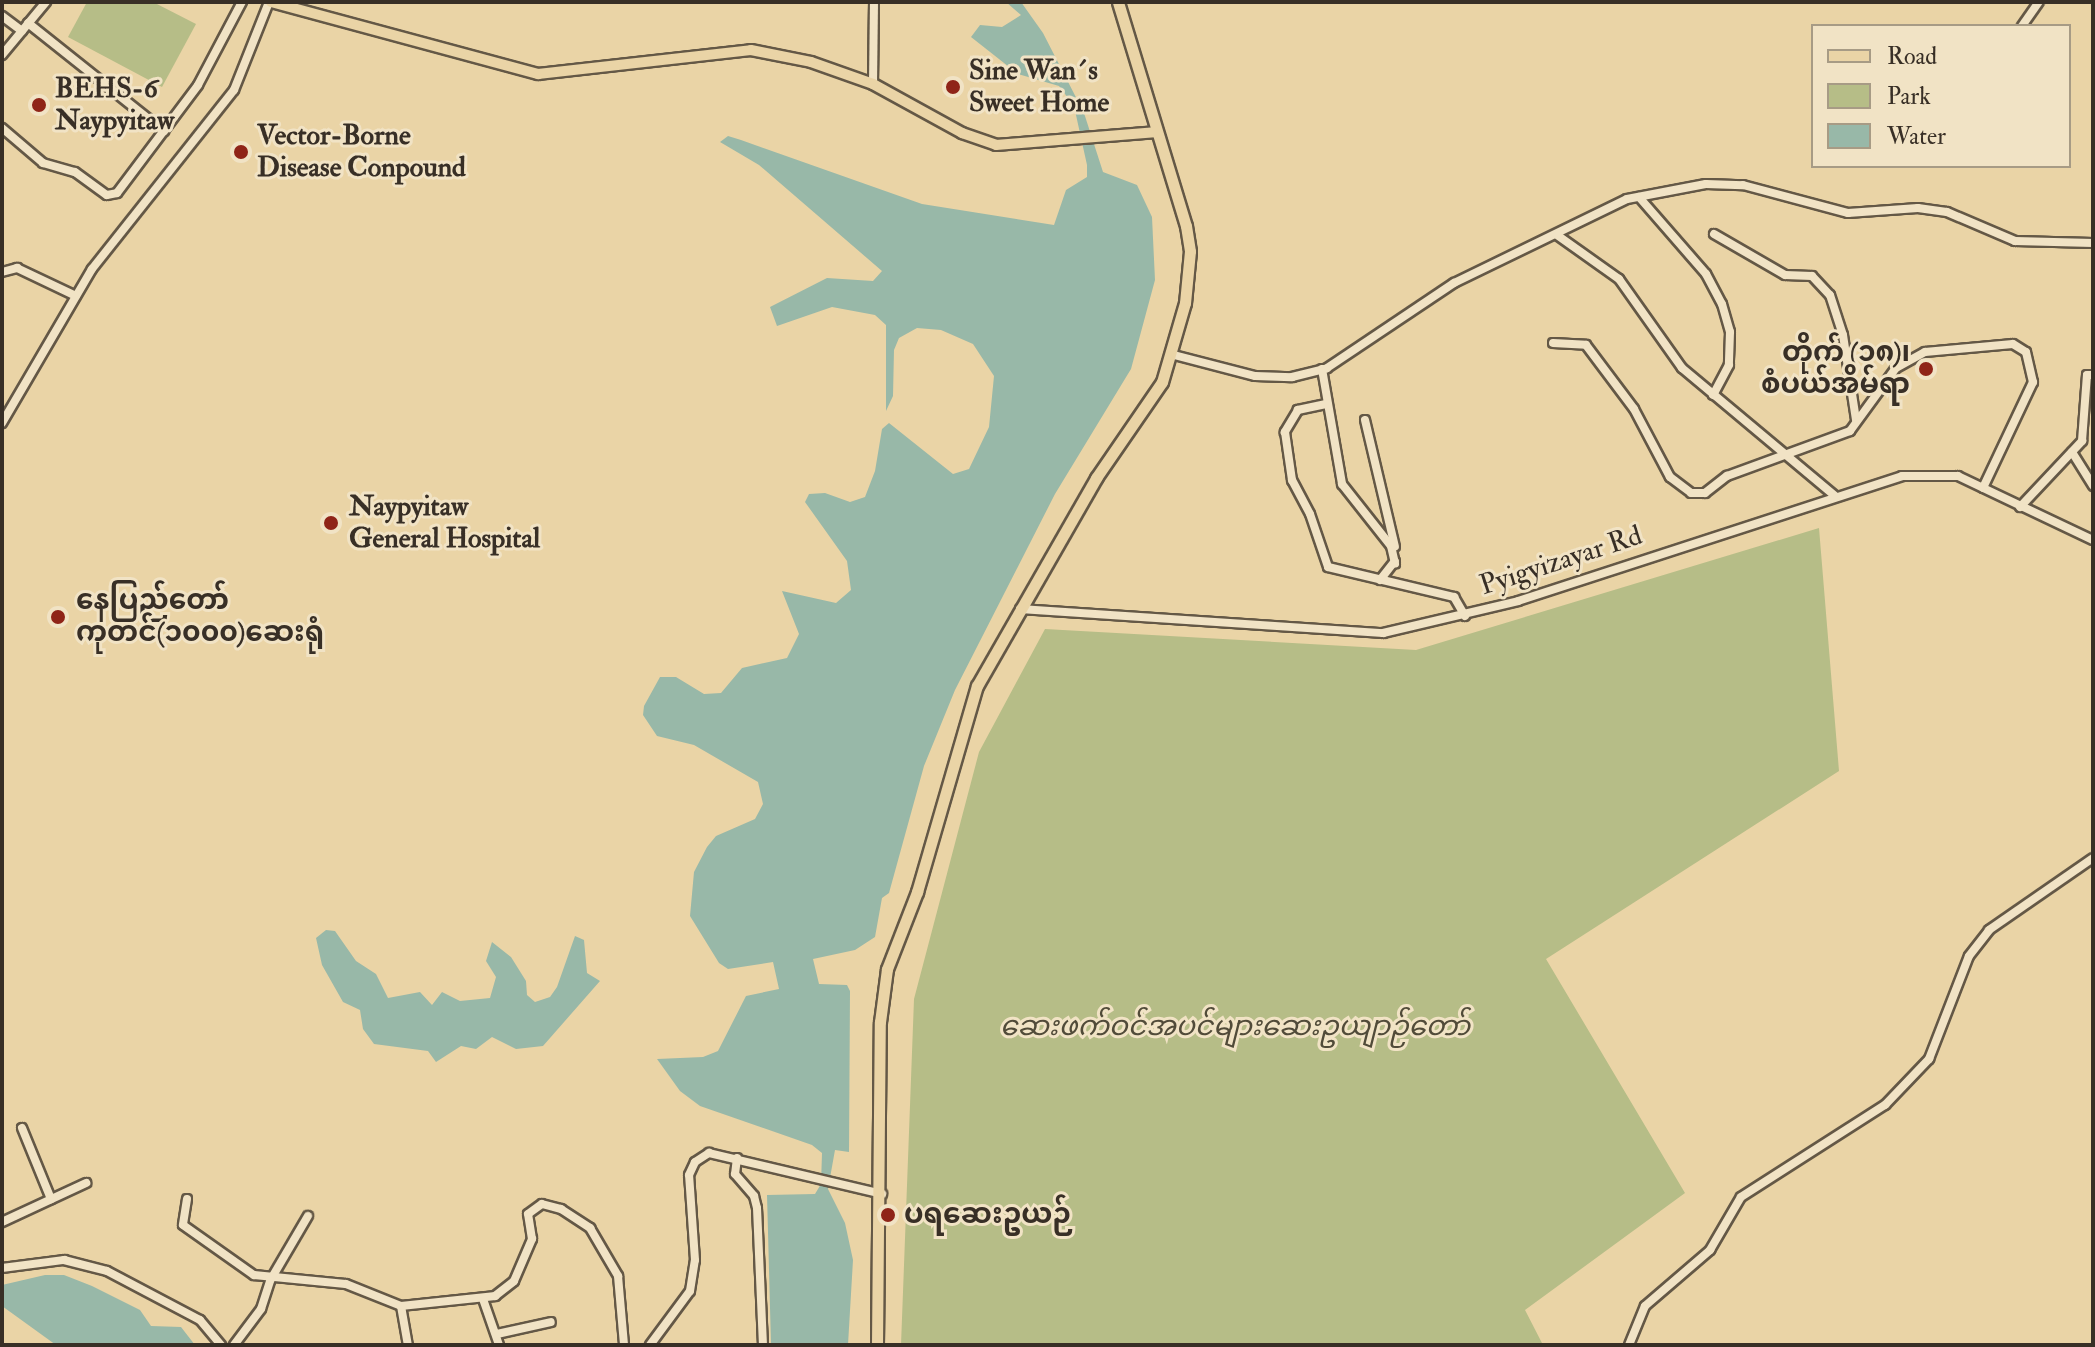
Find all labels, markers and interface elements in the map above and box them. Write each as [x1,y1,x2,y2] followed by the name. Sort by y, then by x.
[1811,24,2071,168] legend
[1887,41,1937,72] text: Road
[969,54,1109,120] place label: Sine Wan´s Sweet Home
[55,72,174,138] place label: BEHS-6 Naypyitaw
[944,78,962,96] marker: Sine Wan´s Sweet Home
[1887,81,1931,112] text: Park
[30,96,48,114] marker: BEHS-6 Naypyitaw
[257,119,466,185] place label: Vector-Borne Disease Conpound
[1887,121,1946,152] text: Water
[232,143,250,161] marker: Vector-Borne Disease Conpound
[1761,336,1910,402] place label: တိုက် (၁၈)၊ စံပယ်အိမ်ရာ
[1917,360,1935,378] marker: တိုက် (၁၈)၊ စံပယ်အိမ်ရာ
[349,490,540,556] place label: Naypyitaw General Hospital
[320,512,342,534] marker: Naypyitaw General Hospital
[1476,519,1646,603] street label: Pyigyizayar Rd
[76,584,324,650] place label: နေပြည်တော် ကုတင်(၁၀၀၀)ဆေးရုံ
[47,606,69,628] marker: နေပြည်တော် ကုတင်(၁၀၀၀)ဆေးရုံ
[1000,1010,1470,1044] park label: ဆေးဖက်ဝင်အပင်များဆေးဥယျာဉ်တော်
[904,1198,1074,1232] place label: ပရဆေးဥယဉ်
[879,1206,897,1224] marker: ပရဆေးဥယဉ်

